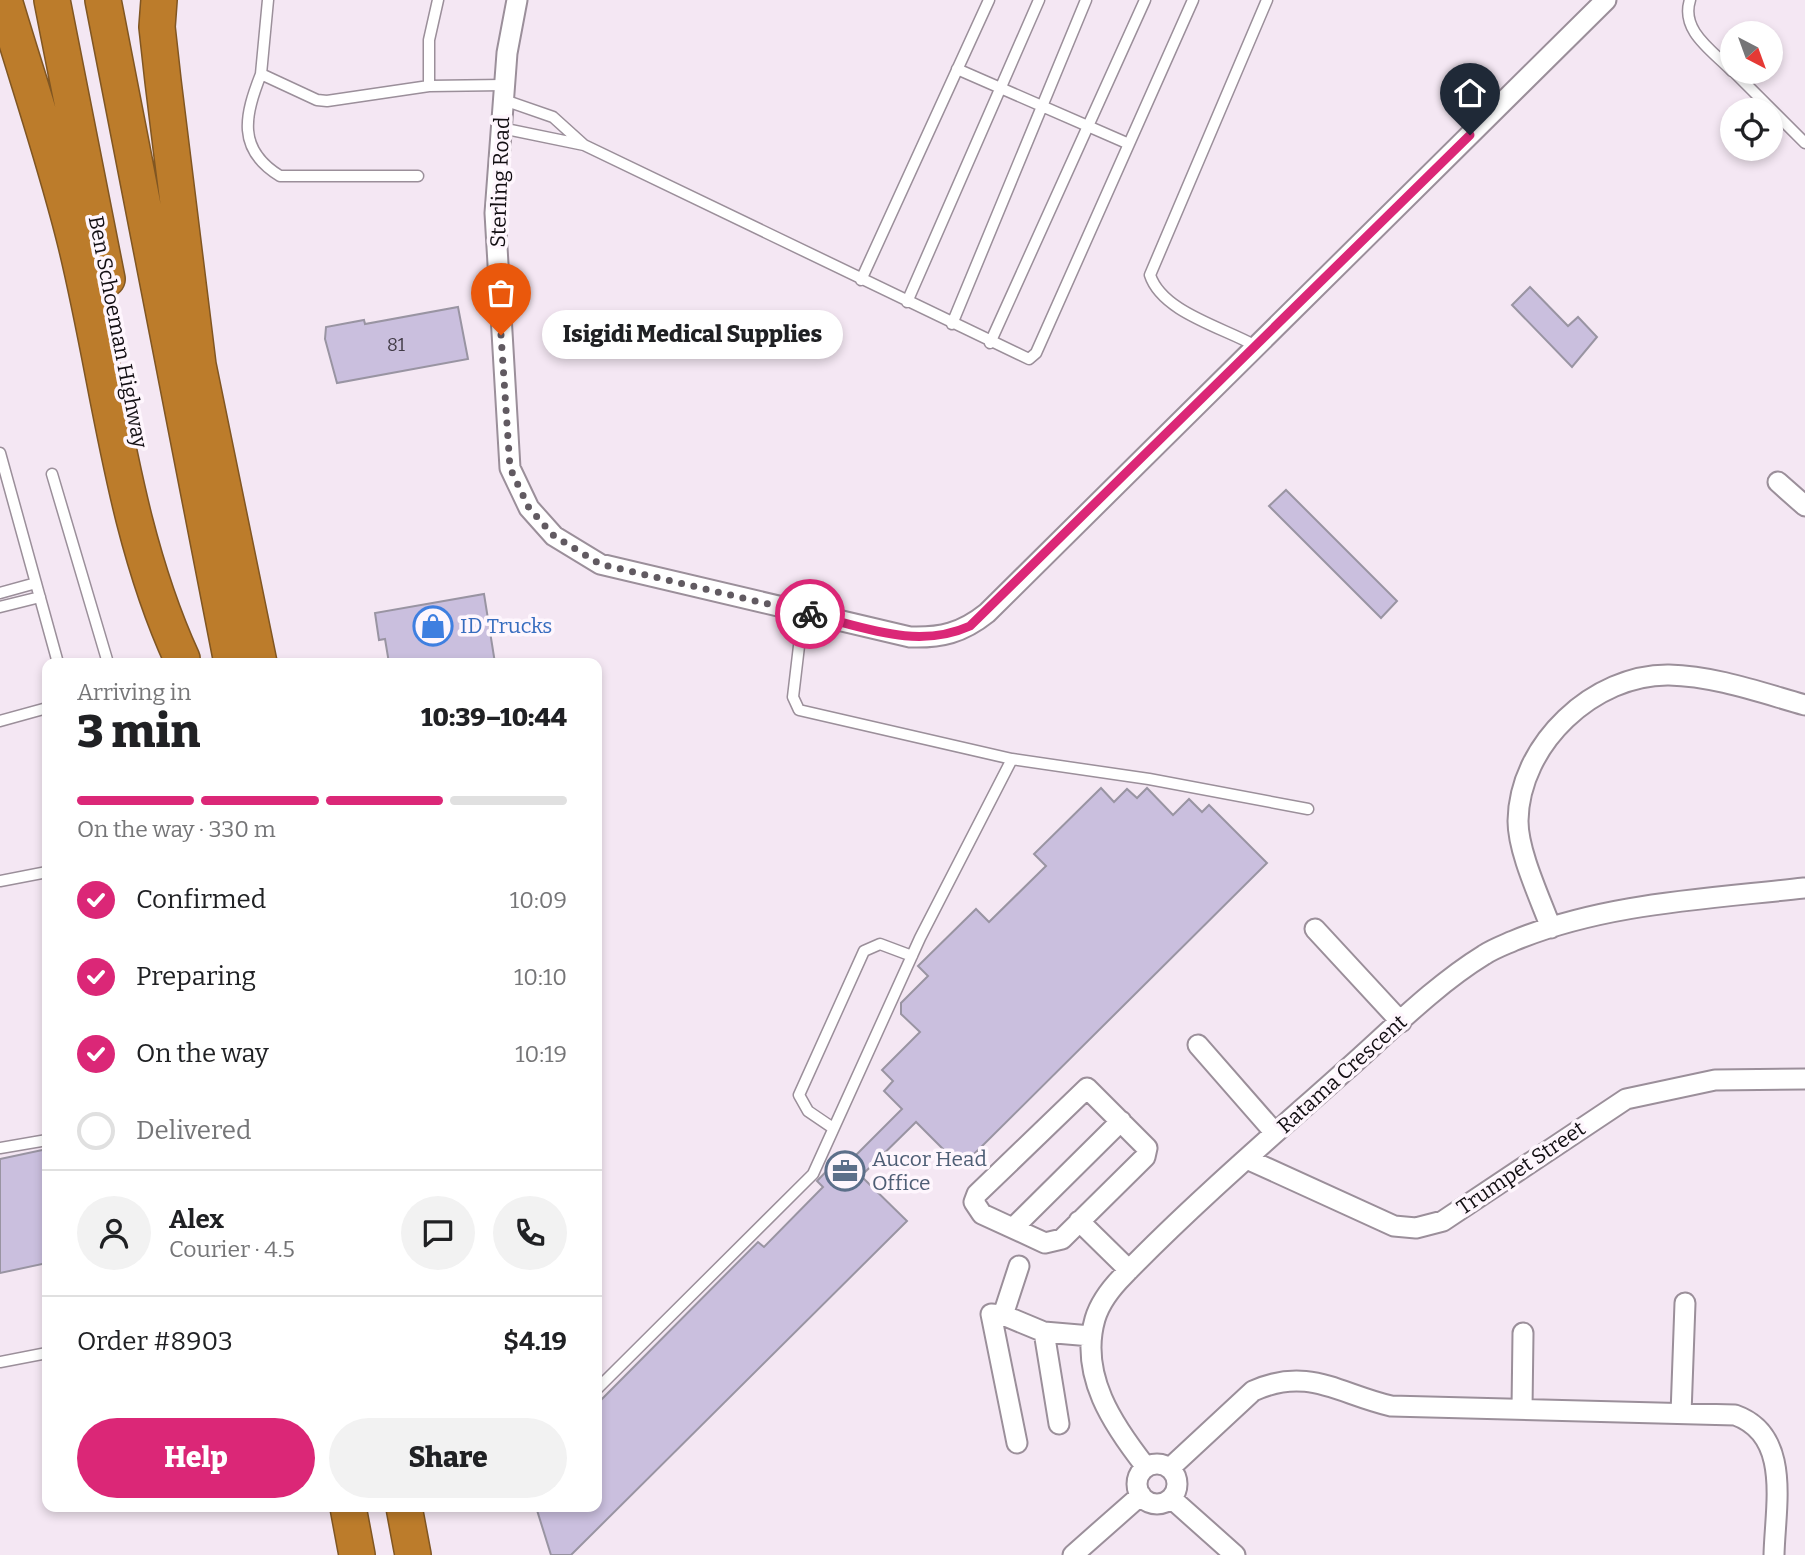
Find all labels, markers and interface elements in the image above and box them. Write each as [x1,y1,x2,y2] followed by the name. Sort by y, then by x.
[1720,21,1783,84] north arrow
[1720,21,1783,161] map controls
[1440,63,1500,135] pin
[1451,74,1489,112] icon: home
[1720,98,1783,161] button: locate
[485,116,515,248] street label: Sterling Road
[83,214,153,451] street label: Ben Schoeman Highway
[471,263,531,335] pin
[482,274,520,312] icon: bag
[543,310,844,360] callout: Isigidi Medical Supplies
[563,320,822,348] text: Isigidi Medical Supplies
[387,334,406,356] house number: 81
[775,579,845,649] courier
[791,595,829,633] icon: bike
[412,605,454,647] shop icon: ID Trucks
[460,613,552,639] place label: ID Trucks
[77,678,191,706] text: Arriving in
[421,702,567,733] text: 10:39–10:44
[77,704,200,759] text: 3 min
[77,815,276,843] text: On the way · 330 m
[77,881,115,919] icon: check
[136,884,266,915] text: Confirmed
[510,886,567,914] text: 10:09
[77,958,115,996] icon: check
[136,961,256,992] text: Preparing
[514,963,567,991] text: 10:10
[1272,1009,1413,1139] street label: Ratama Crescent
[77,1035,115,1073] icon: check
[136,1038,269,1069] text: On the way
[515,1040,567,1068] text: 10:19
[136,1115,251,1146] text: Delivered
[1452,1115,1590,1220] street label: Trumpet Street
[872,1146,987,1196] place label: Aucor Head Office
[824,1150,866,1192] office icon: Aucor Head Office
[77,1196,151,1270] button: person
[401,1196,475,1270] button: chat
[493,1196,567,1270] button: phone
[169,1204,224,1235] text: Alex
[169,1235,295,1263] text: Courier · 4.5
[77,1326,233,1357] text: Order #8903
[503,1326,567,1357] text: $4.19
[77,1418,315,1498] button: Help
[329,1418,567,1498] button: Share

